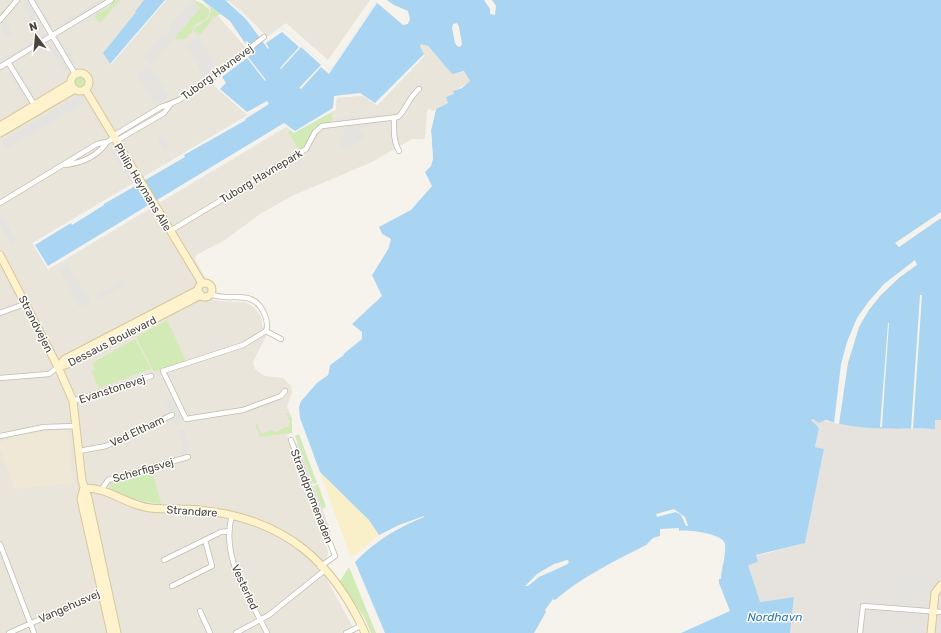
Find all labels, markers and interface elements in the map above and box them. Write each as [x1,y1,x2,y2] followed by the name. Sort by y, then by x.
[16,16,56,56] north arrow
[28,20,39,34] text: N
[179,42,256,103] street label: Tuborg Havnevej
[111,141,174,234] street label: Philip Heymans Alle
[218,147,305,206] street label: Tuborg Havnepark
[16,294,55,355] street label: Strandvejen
[66,314,159,369] street label: Dessaus Boulevard
[77,373,147,406] street label: Evanstonevej
[108,413,167,450] street label: Ved Eltham
[288,447,335,545] street label: Strandpromenaden
[111,456,175,485] street label: Scherfigsvej
[166,503,218,520] street label: Strandøre
[228,563,261,612] street label: Vesterled
[37,587,102,626] street label: Vangehusvej
[747,610,803,624] water label: Nordhavn

